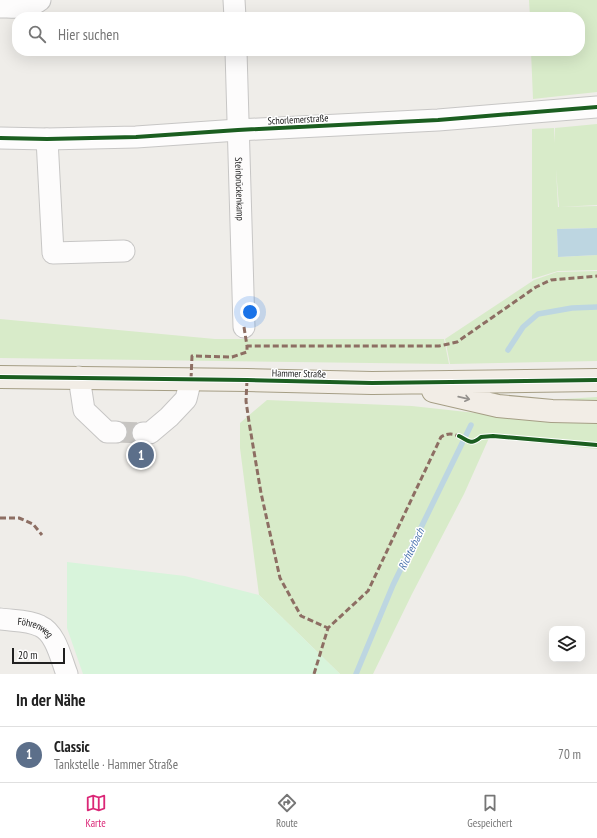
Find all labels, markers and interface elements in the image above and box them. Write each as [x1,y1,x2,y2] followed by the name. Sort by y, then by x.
[12,12,585,56] search box
[26,23,48,45] icon: search
[58,25,119,44] text: Hier suchen
[267,111,329,128] street label: Schorlemerstraße
[232,157,247,221] street label: Steinbrückenkamp
[240,302,260,322] your location
[272,367,326,380] street label: Hammer Straße
[457,395,470,402] one-way arrow
[128,440,154,470] pin: 1
[395,525,428,572] water label: Richterbach
[17,615,56,640] street label: Föhrenweg
[549,626,585,662] map controls
[549,626,585,662] button: layers
[12,646,65,665] scale bar
[18,648,37,662] text: 20 m
[16,689,86,711] text: In der Nähe
[54,737,90,756] text: Classic
[26,746,32,763] text: 1
[558,746,581,763] text: 70 m
[54,756,178,773] text: Tankstelle · Hammer Straße
[85,792,107,830] tab: Karte
[276,792,298,830] tab: Route
[467,792,512,830] tab: Gespeichert

